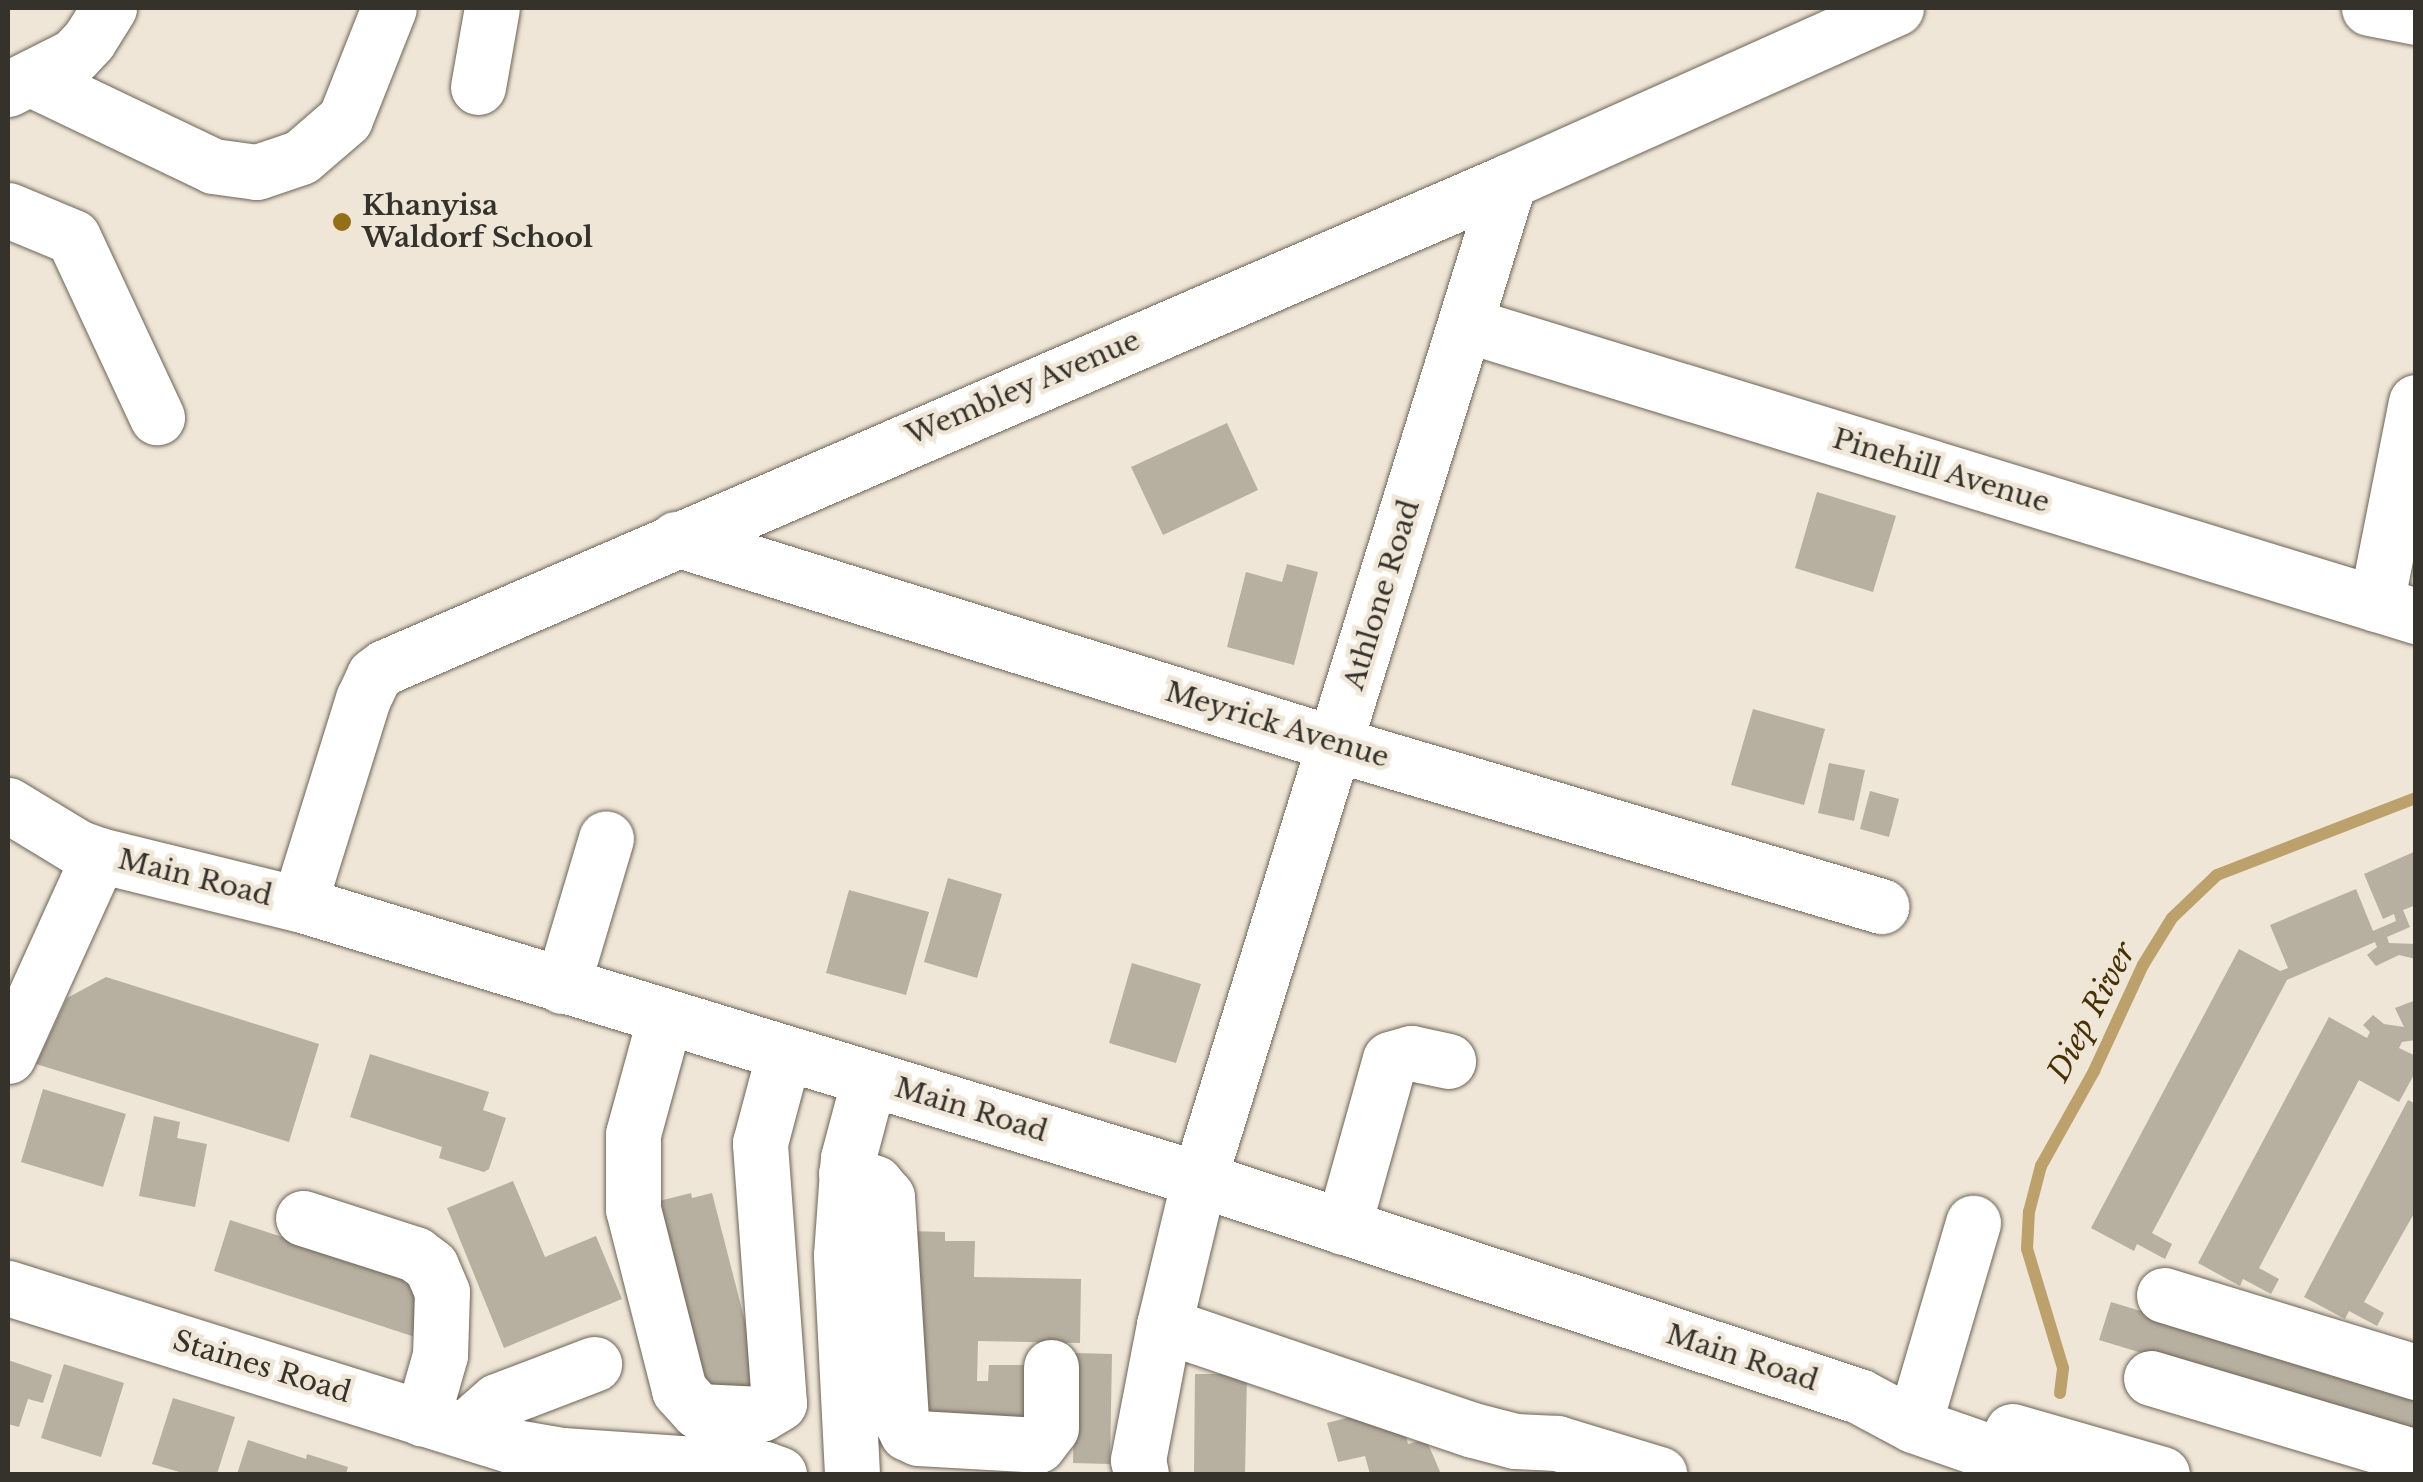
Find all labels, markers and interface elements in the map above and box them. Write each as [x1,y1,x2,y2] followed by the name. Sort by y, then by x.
[362,189,593,255] place label: Khanyisa Waldorf School
[331,211,353,233] marker: Khanyisa Waldorf School
[900,323,1146,453] street label: Wembley Avenue
[1828,422,2054,520] street label: Pinehill Avenue
[1337,496,1427,694] street label: Athlone Road
[1161,675,1393,775] street label: Meyrick Avenue
[115,843,275,913] street label: Main Road
[2040,937,2144,1087] water label: Diep River
[891,1071,1051,1149] street label: Main Road
[1662,1318,1822,1398] street label: Main Road
[169,1324,355,1410] street label: Staines Road

